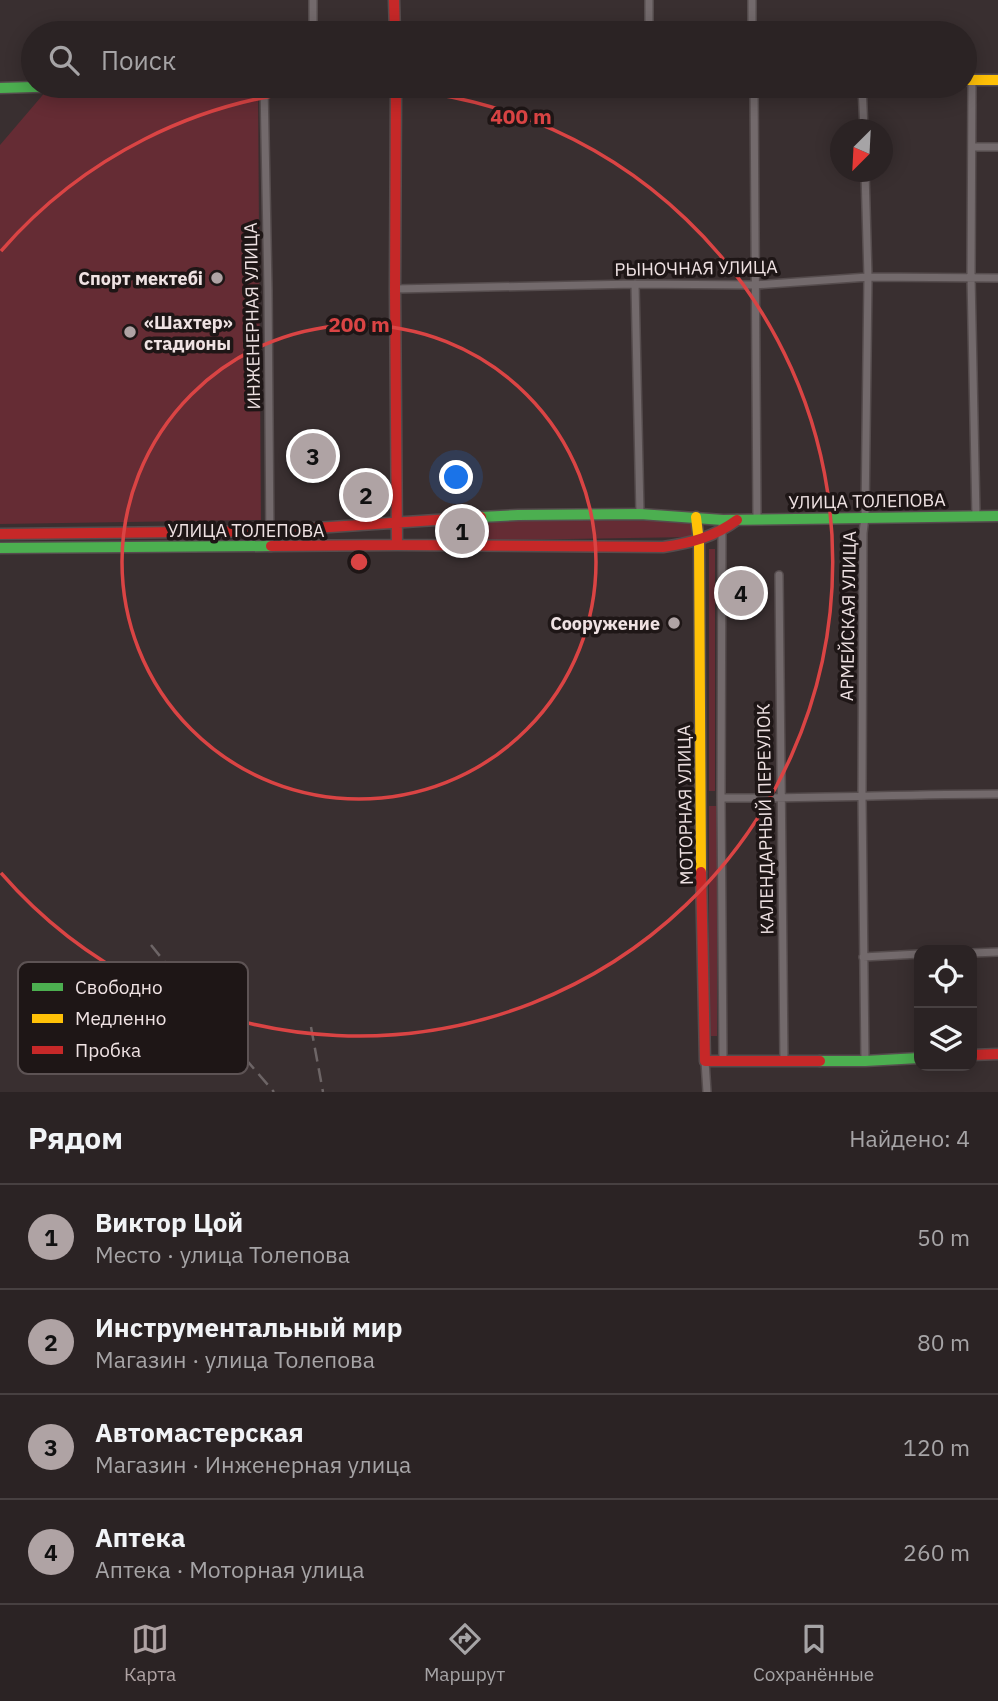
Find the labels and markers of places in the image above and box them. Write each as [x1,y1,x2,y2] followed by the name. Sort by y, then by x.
[78,267,203,290] place label: Спорт мектебі
[209,270,225,286] marker: Спорт мектебі
[144,311,233,355] place label: «Шахтер» стадионы
[122,324,138,340] marker: «Шахтер» стадионы
[290,430,336,482] pin: 3
[343,469,389,521] pin: 2
[439,505,485,557] pin: 1
[347,550,371,574] centre of rings
[718,567,764,619] pin: 4
[550,612,660,635] place label: Сооружение
[666,615,682,631] marker: Сооружение

